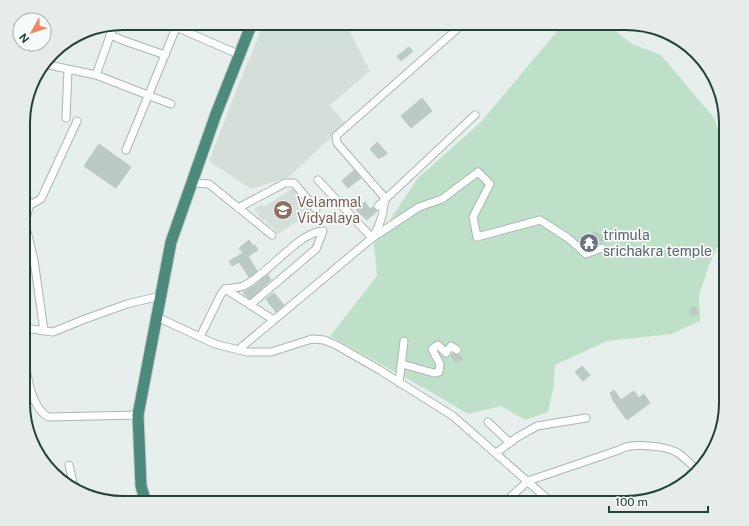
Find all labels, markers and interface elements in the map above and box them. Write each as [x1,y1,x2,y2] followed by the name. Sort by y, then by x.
[12,12,52,52] north arrow
[17,31,32,45] text: N
[297,194,362,226] place label: Velammal Vidyalaya
[272,199,294,221] school or university icon: Velammal Vidyalaya
[603,227,712,259] place label: trimula srichakra temple
[578,232,600,254] temple icon: trimula srichakra temple
[609,488,708,514] scale bar
[615,495,648,509] text: 100 m

